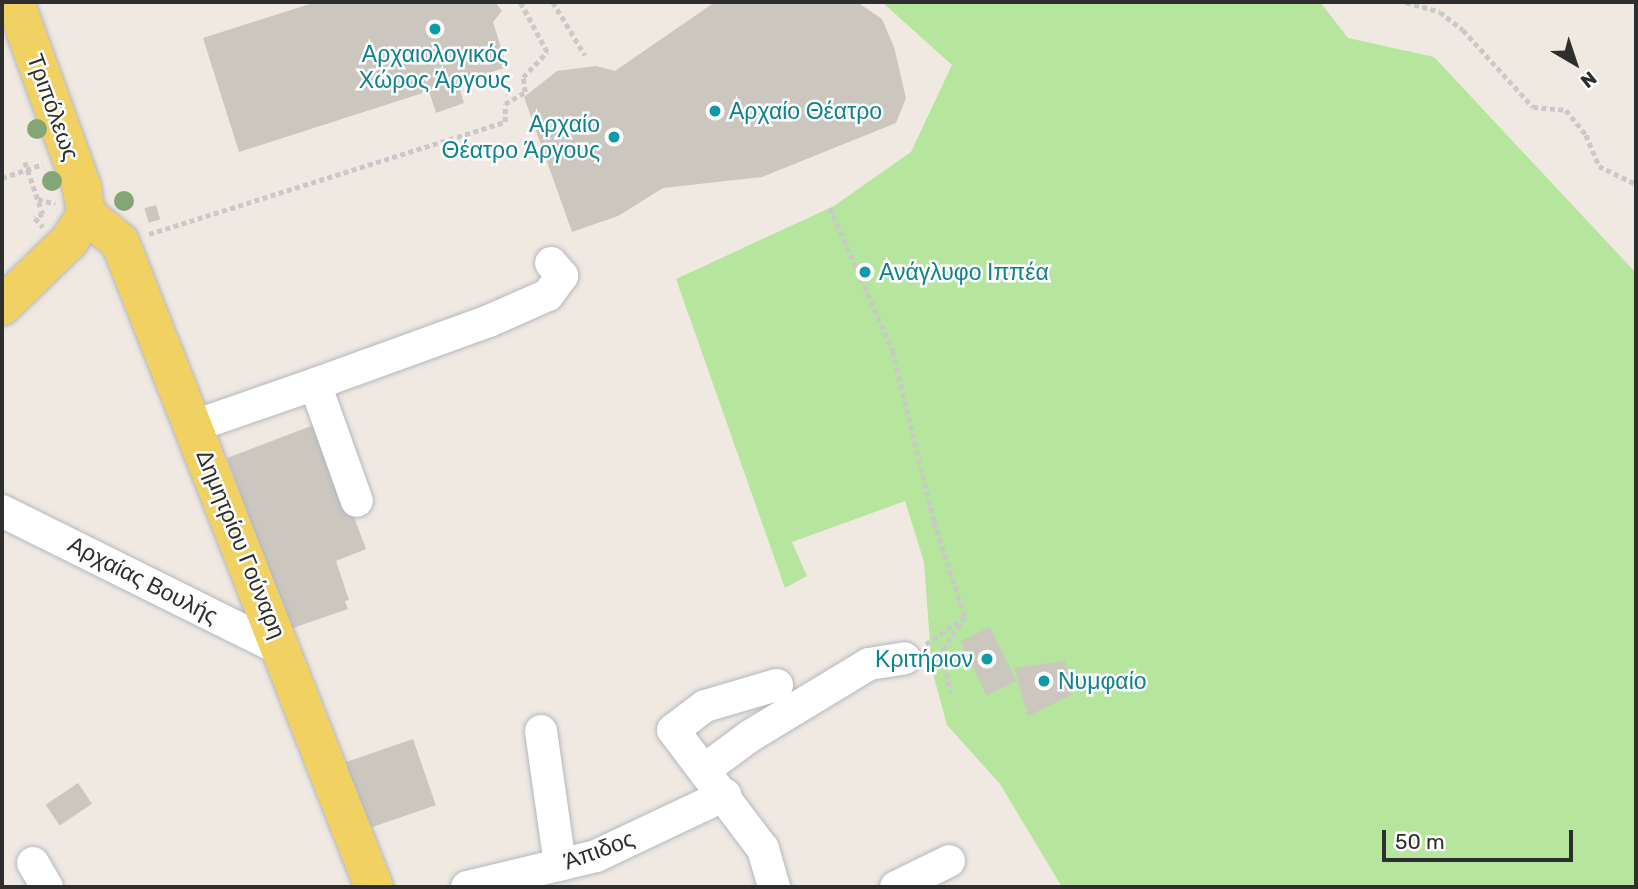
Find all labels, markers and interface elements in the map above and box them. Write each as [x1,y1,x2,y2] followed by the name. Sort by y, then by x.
[427,21,443,37] marker: Αρχαιολογικός Χώρος Άργους
[1540,28,1610,98] north arrow
[359,40,511,94] place label: Αρχαιολογικός Χώρος Άργους
[21,50,85,164] street label: Τριπόλεως
[1576,66,1601,93] text: N
[729,97,882,125] place label: Αρχαίο Θέατρο
[707,103,723,119] marker: Αρχαίο Θέατρο
[442,110,600,164] place label: Αρχαίο Θέατρο Άργους
[606,129,622,145] marker: Αρχαίο Θέατρο Άργους
[879,258,1049,286] place label: Ανάγλυφο Ιππέα
[857,264,873,280] marker: Ανάγλυφο Ιππέα
[191,446,291,642] street label: Δημητρίου Γούναρη
[63,530,223,630] street label: Αρχαίας Βουλής
[875,645,973,673] place label: Κριτήριον
[979,651,995,667] marker: Κριτήριον
[1058,667,1147,695] place label: Νυμφαίο
[1036,673,1052,689] marker: Νυμφαίο
[1386,816,1577,860] scale bar
[560,825,638,875] street label: Άπιδος
[1395,829,1445,854] text: 50 m

